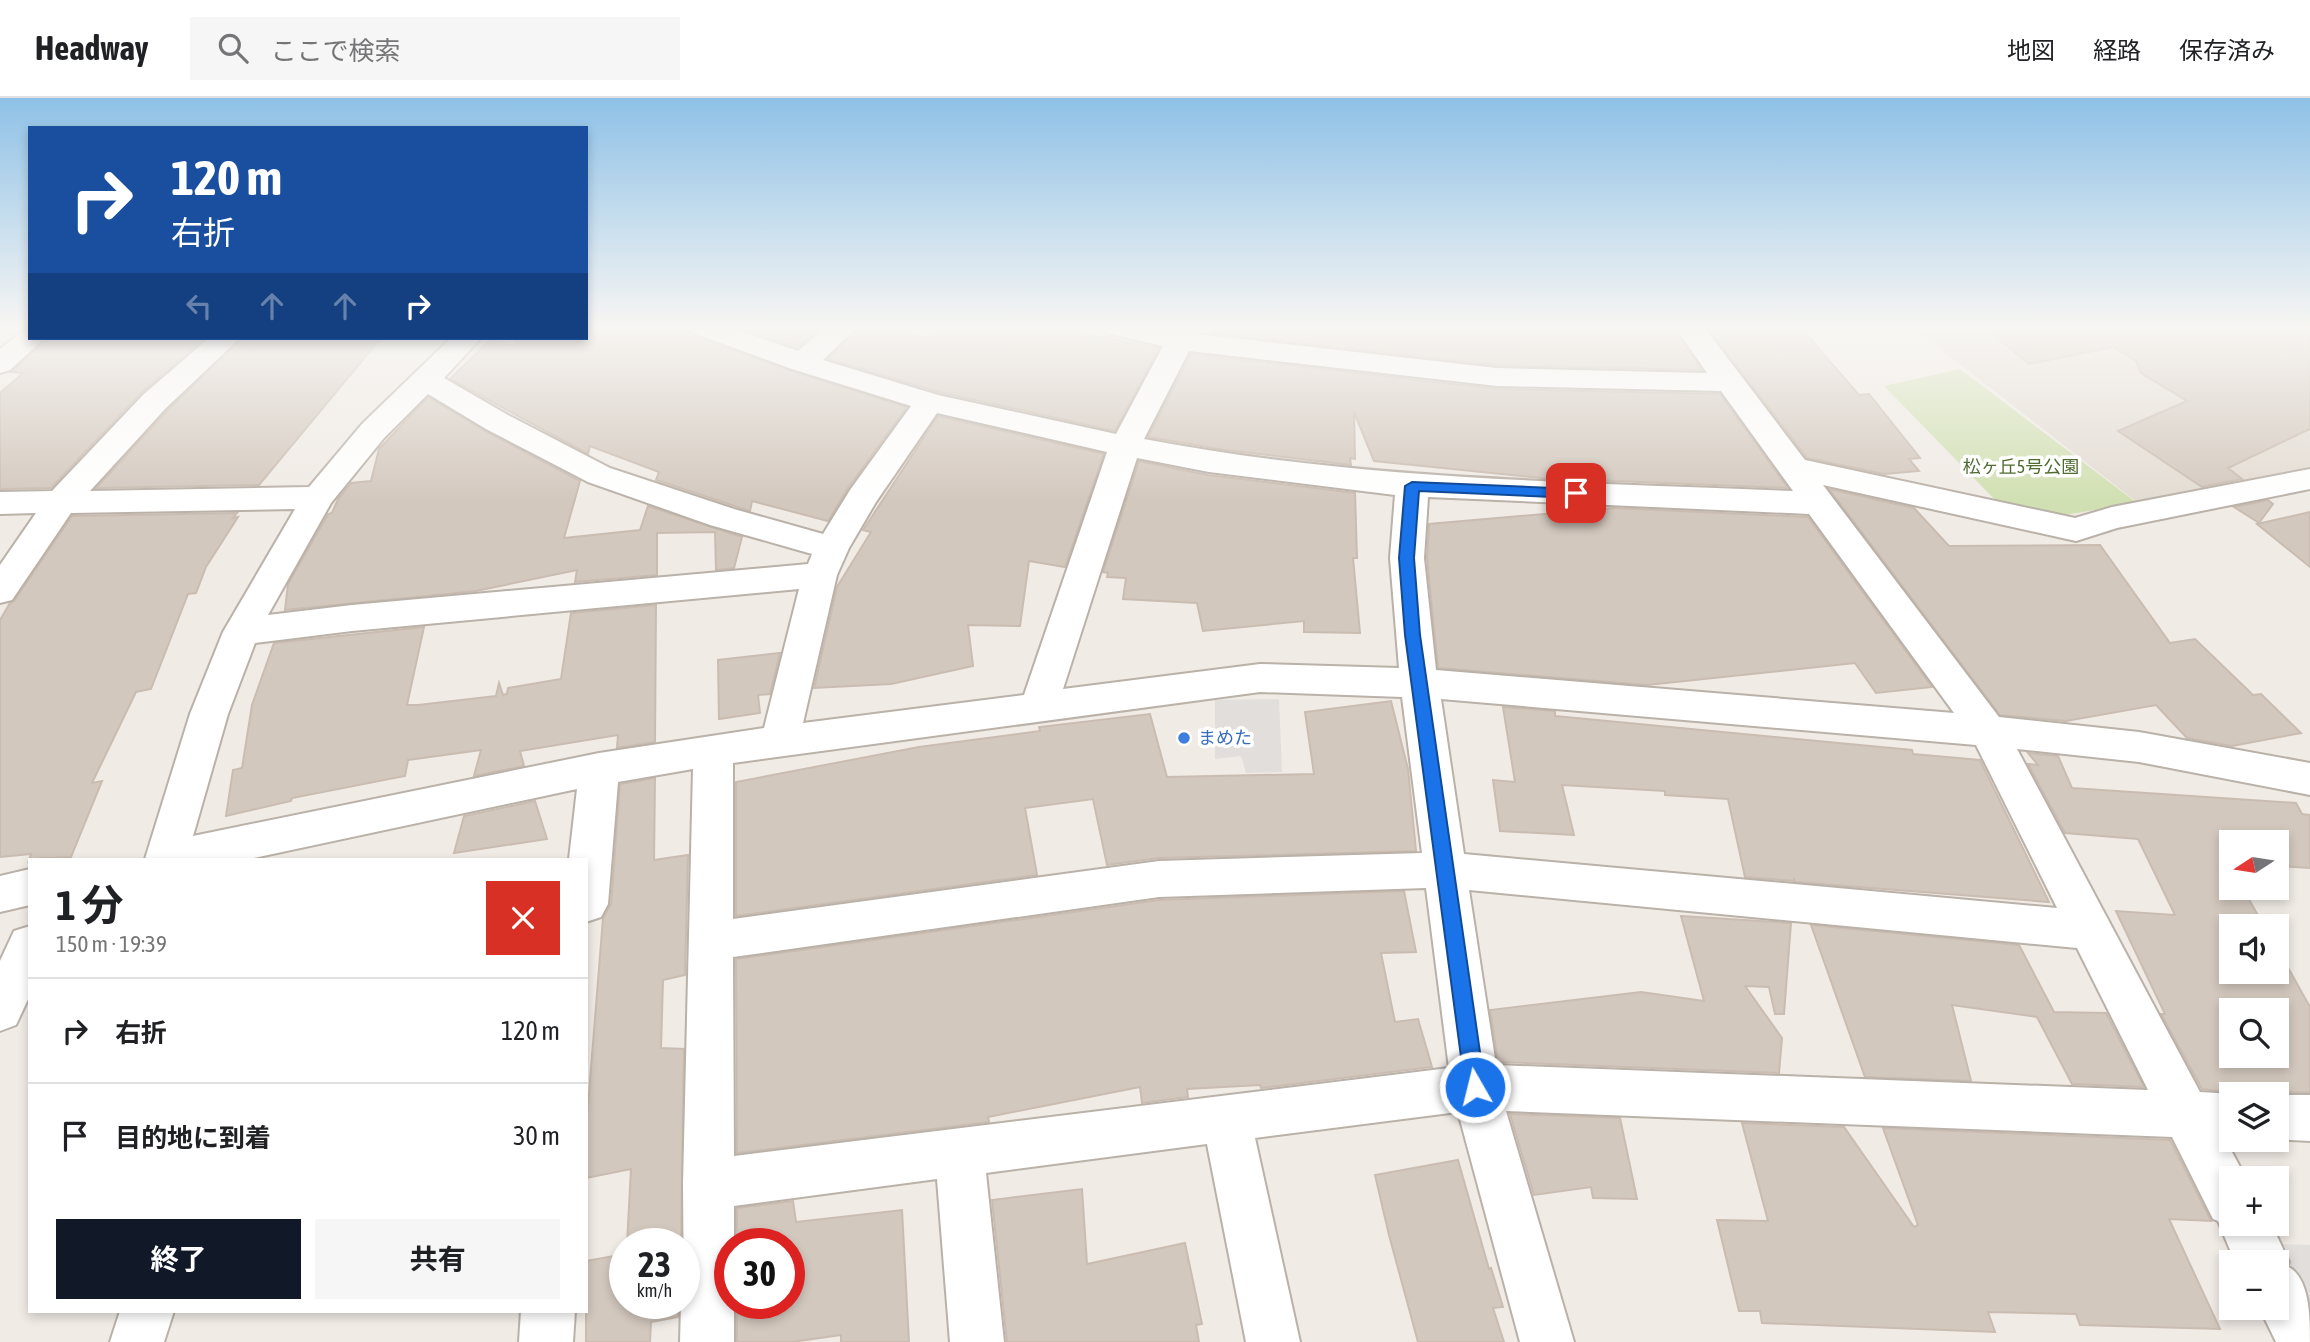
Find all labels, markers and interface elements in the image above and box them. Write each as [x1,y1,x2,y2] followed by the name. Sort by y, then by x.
[190,17,680,80] search box
[35,29,148,67] text: Headway
[214,29,252,67] icon: search
[270,36,400,66] text: ここで検索
[2007,37,2055,64] text: 地図
[2093,37,2141,64] text: 経路
[2179,37,2275,64] text: 保存済み
[171,149,282,205] text: 120 m
[56,154,147,245] icon: right
[171,214,235,251] text: 右折
[180,287,218,325] icon: left
[253,287,291,325] icon: ahead
[326,287,364,325] icon: ahead
[399,287,437,325] icon: right
[1963,456,2079,477] park label: 松ヶ丘5号公園
[1546,463,1606,523] pin
[1557,474,1595,512] icon: arrive
[1198,727,1252,748] place label: まめた
[1176,730,1192,746] marker: まめた
[2219,830,2289,900] north arrow
[2219,830,2289,1320] map controls
[56,881,124,929] text: 1 分
[486,881,560,955] button: close
[2219,914,2289,984] button: sound
[56,931,167,957] text: 150 m · 19:39
[2219,998,2289,1068] button: search
[56,1012,94,1050] icon: right
[501,1016,560,1046] text: 120 m
[115,1018,167,1048] text: 右折
[1438,1050,1512,1124] position arrow
[2219,1082,2289,1152] button: layers
[56,1117,94,1155] icon: arrive
[513,1121,560,1151] text: 30 m
[115,1123,271,1153] text: 目的地に到着
[2219,1166,2289,1236] button: +
[56,1219,301,1299] button: 終了
[315,1219,560,1299] button: 共有
[714,1228,805,1319] speed limit sign: 30
[638,1244,671,1284] text: 23
[2219,1250,2289,1320] button: −
[637,1280,672,1301] text: km/h

